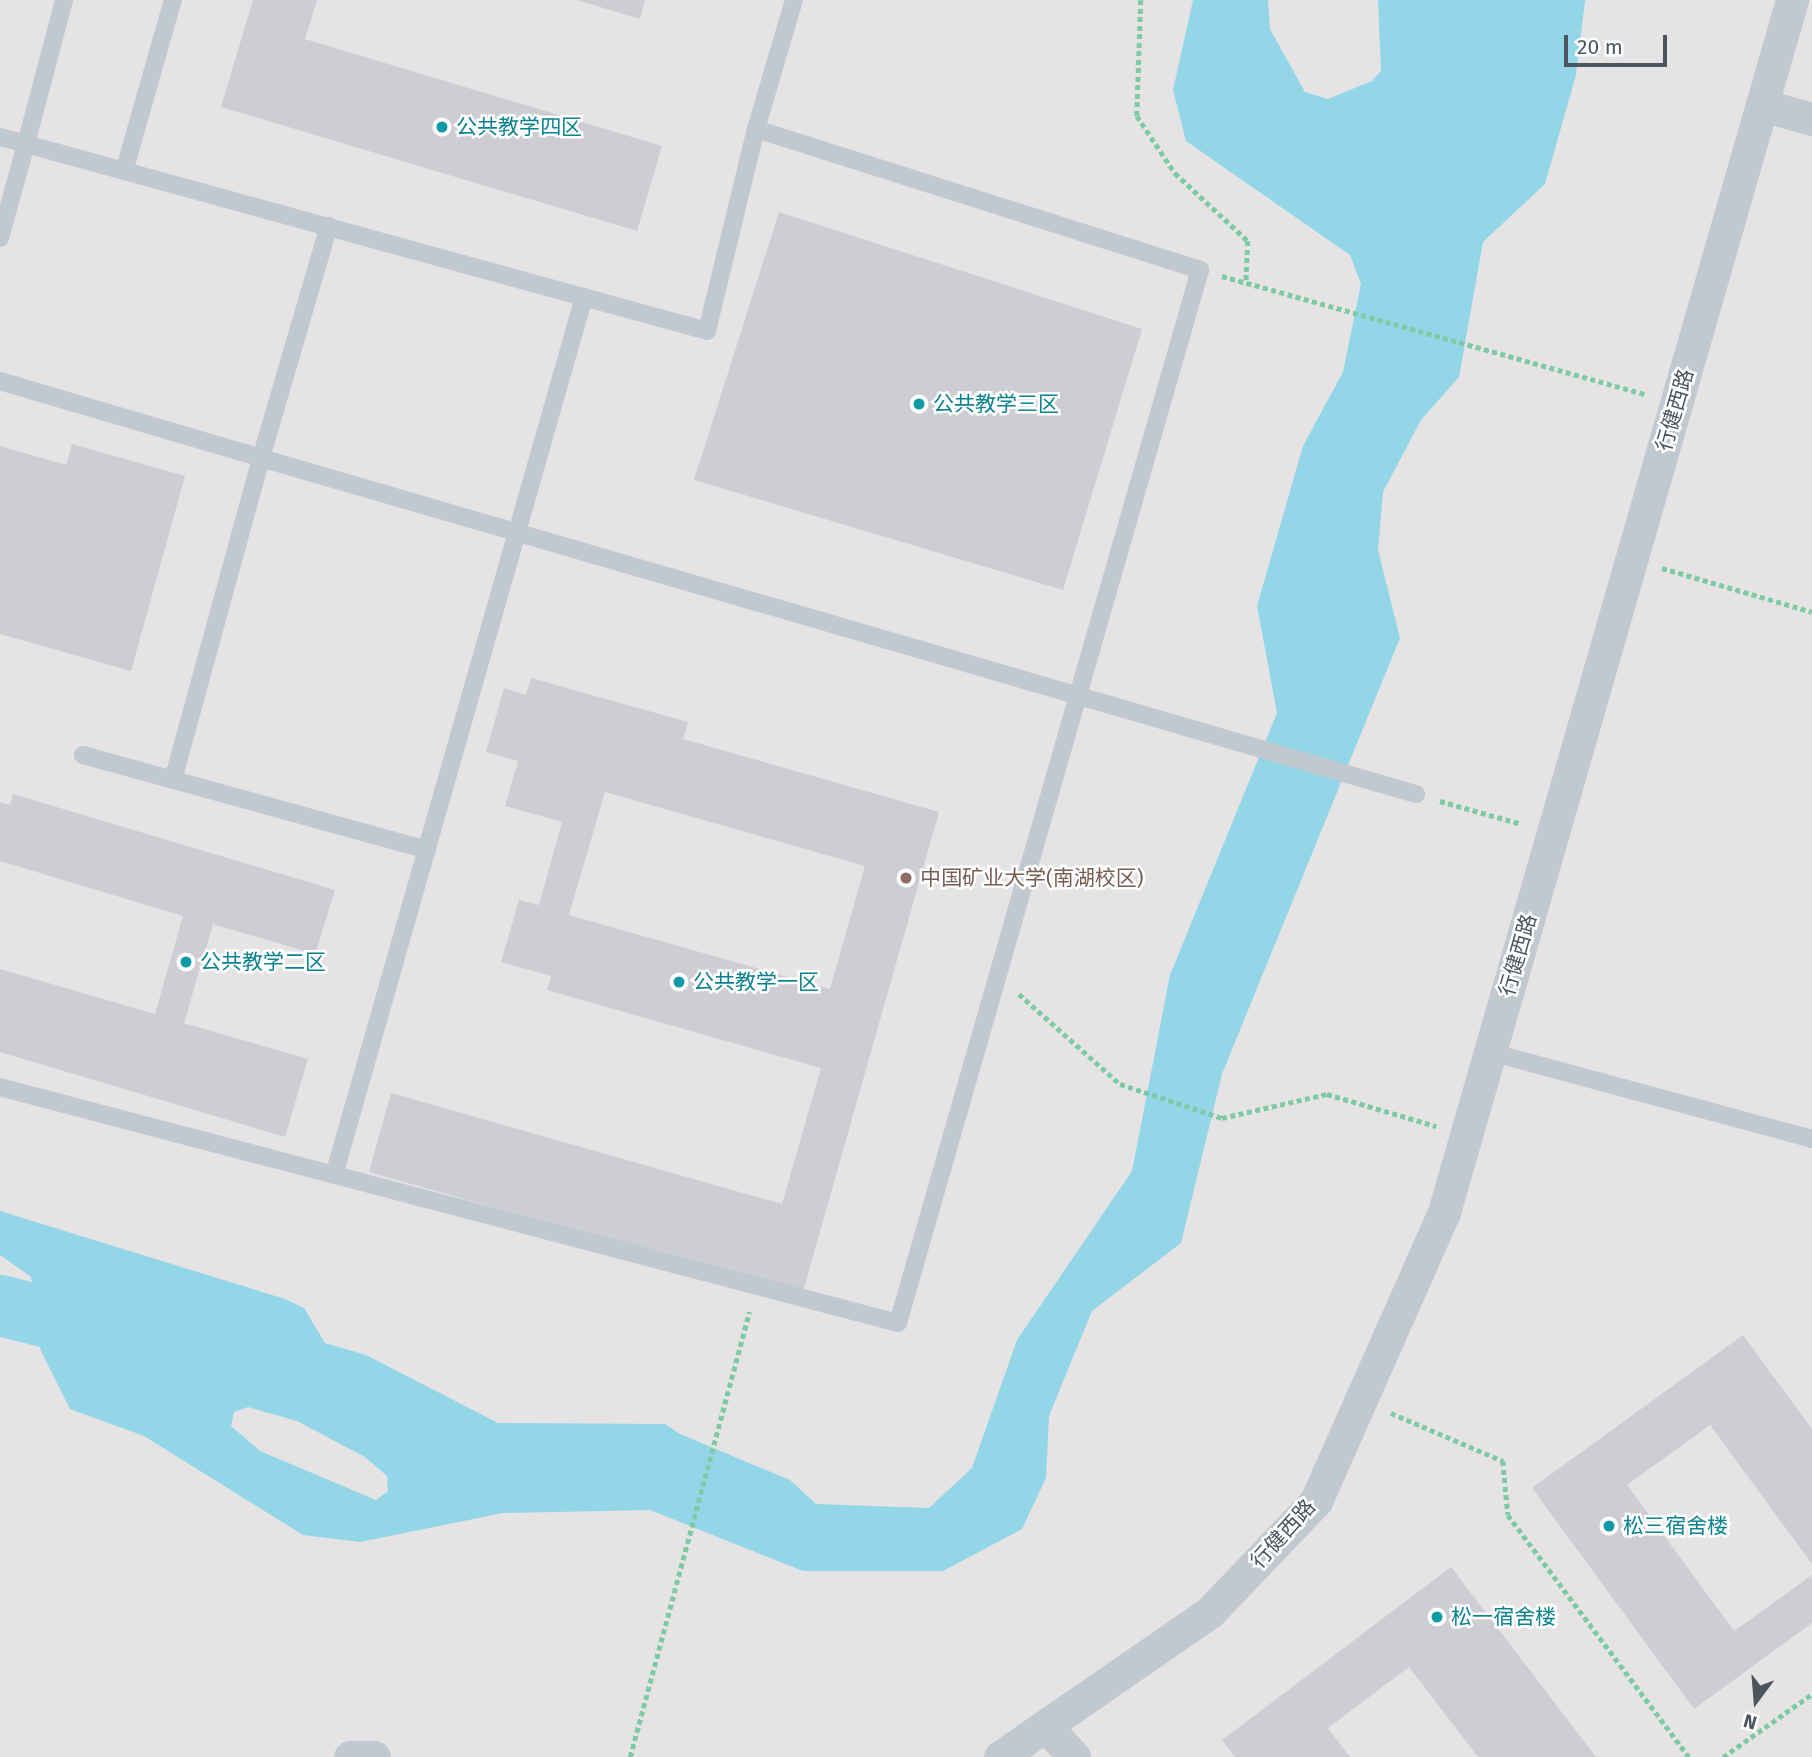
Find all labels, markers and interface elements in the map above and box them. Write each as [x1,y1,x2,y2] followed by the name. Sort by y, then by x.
[1567,21,1670,65] scale bar
[1577,34,1623,60] text: 20 m
[456,114,582,140] place label: 公共教学四区
[434,119,450,135] marker: 公共教学四区
[1651,366,1699,454] street label: 行健西路
[933,391,1059,417] place label: 公共教学三区
[911,396,927,412] marker: 公共教学三区
[920,865,1144,891] place label: 中国矿业大学(南湖校区)
[898,870,914,886] marker: 中国矿业大学(南湖校区)
[1494,911,1542,999] street label: 行健西路
[200,949,326,975] place label: 公共教学二区
[178,954,194,970] marker: 公共教学二区
[693,969,819,995] place label: 公共教学一区
[671,974,687,990] marker: 公共教学一区
[1246,1494,1320,1574] street label: 行健西路
[1623,1513,1728,1539] place label: 松三宿舍楼
[1601,1518,1617,1534] marker: 松三宿舍楼
[1451,1604,1556,1630] place label: 松一宿舍楼
[1429,1609,1445,1625] marker: 松一宿舍楼
[1721,1666,1791,1736] north arrow
[1741,1709,1759,1734] text: N

